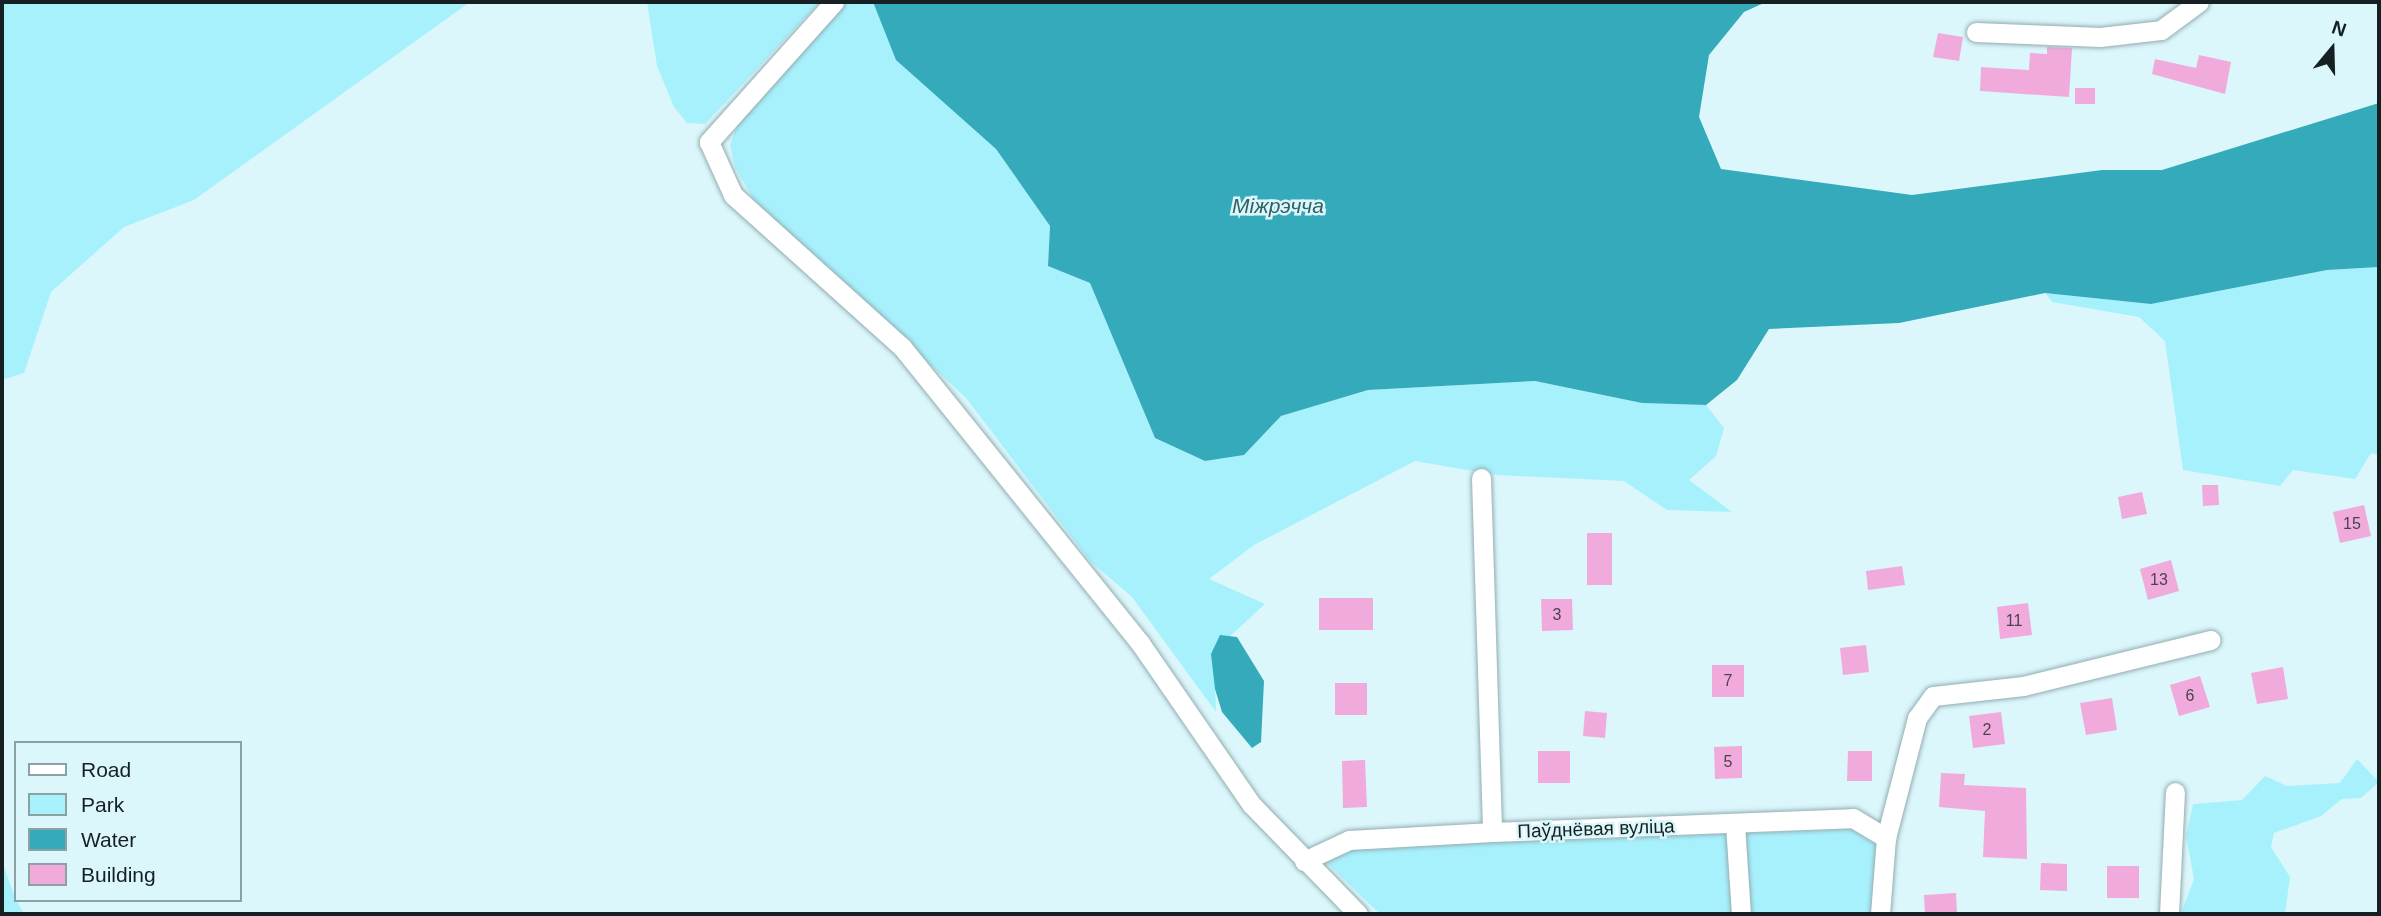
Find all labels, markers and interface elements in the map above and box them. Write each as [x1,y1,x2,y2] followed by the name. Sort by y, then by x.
[2297,14,2367,84] north arrow
[2329,17,2349,41] text: N
[1232,193,1324,219] water label: Міжрэчча
[2343,514,2361,534] house number: 15
[2150,570,2168,590] house number: 13
[1553,605,1561,625] house number: 3
[2006,611,2022,631] house number: 11
[1724,671,1732,691] house number: 7
[2186,686,2194,706] house number: 6
[1983,720,1991,740] house number: 2
[14,741,242,902] legend
[1724,752,1732,772] house number: 5
[81,758,131,781] text: Road
[81,793,124,816] text: Park
[1517,815,1675,843] street label: Паўднёвая вуліца
[81,828,136,851] text: Water
[81,863,156,886] text: Building

